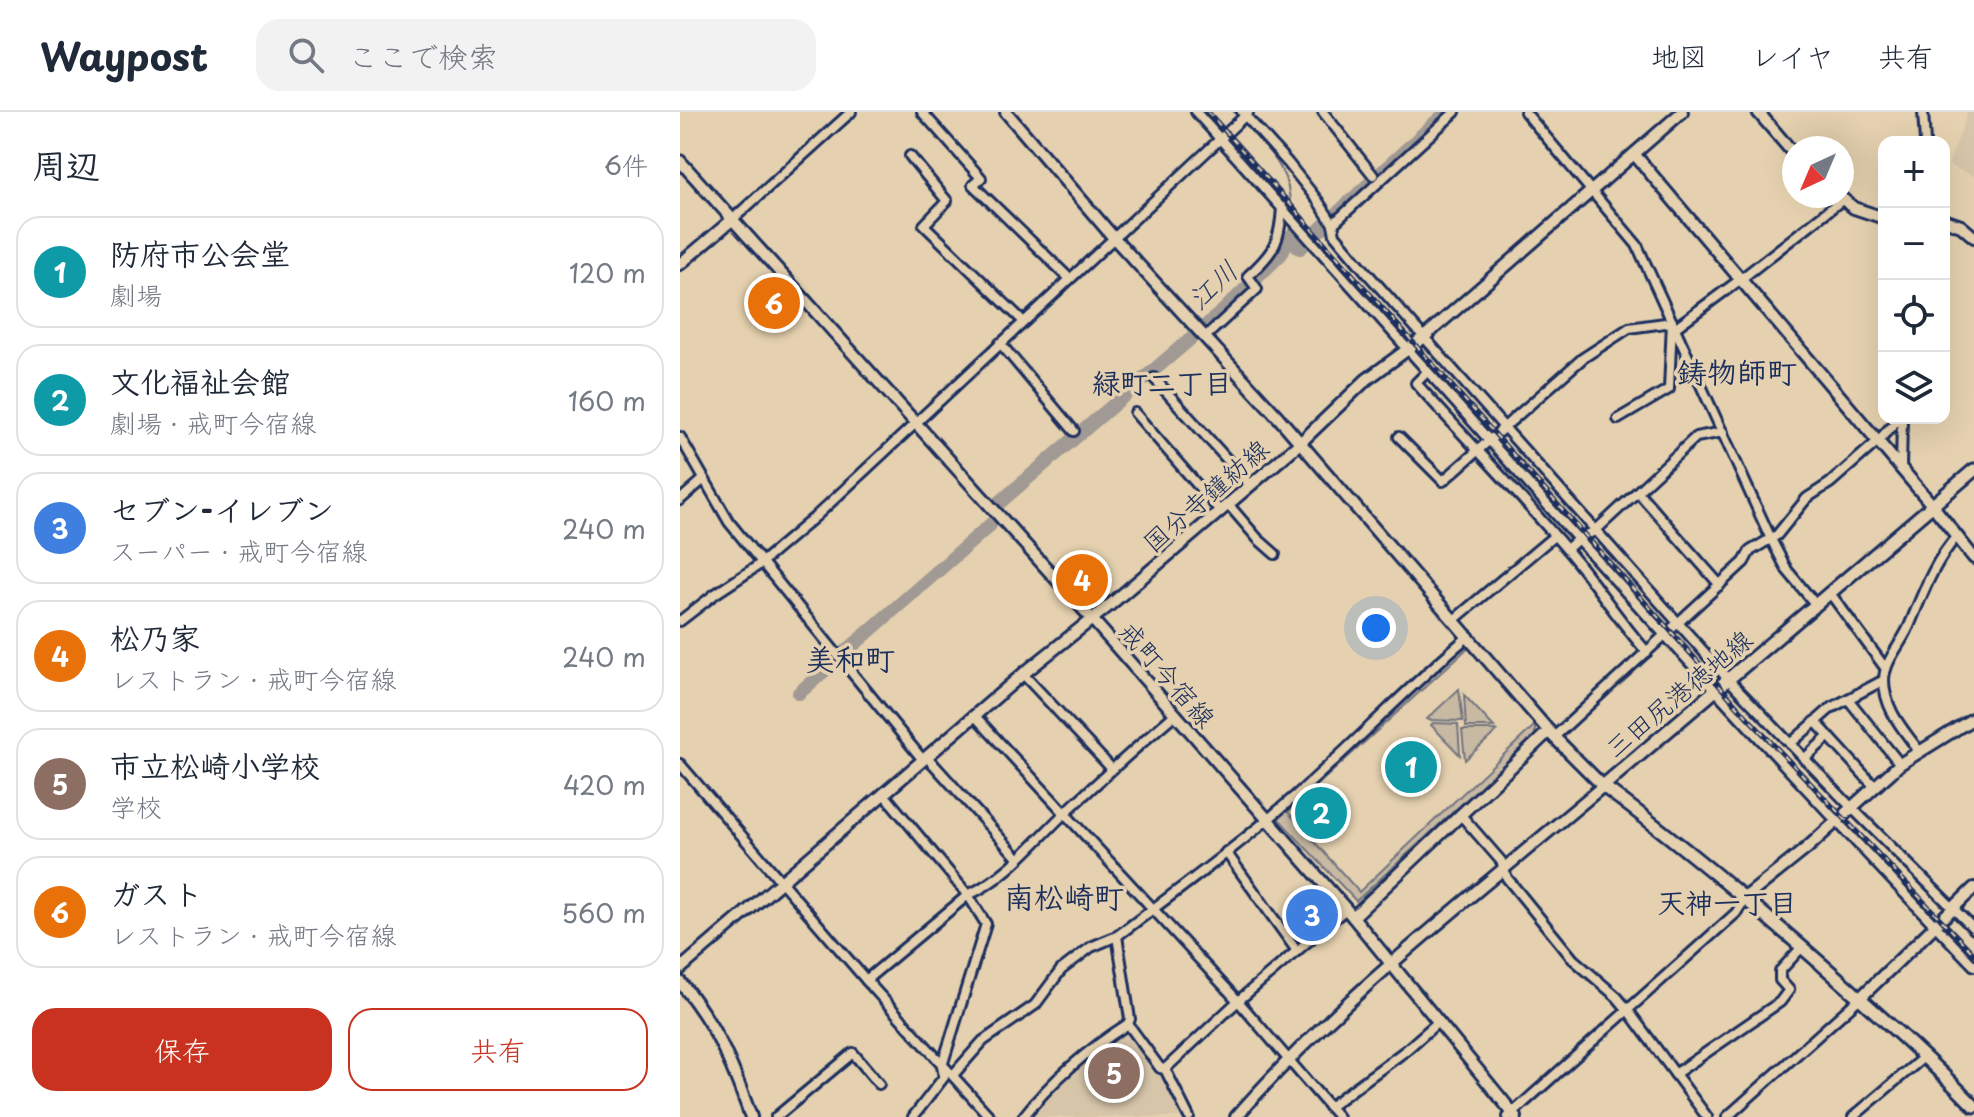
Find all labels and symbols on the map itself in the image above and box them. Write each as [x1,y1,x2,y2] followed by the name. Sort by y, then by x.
[1782,136,1854,208] north arrow
[1177,249,1247,319] water label: 江川
[748,273,800,333] pin: 6
[1677,348,1797,393] district label: 鋳物師町
[1092,360,1232,403] district label: 緑町二丁目
[1133,429,1277,561] street label: 国分寺鐘紡線
[1056,550,1108,610] pin: 4
[1356,608,1396,648] your location
[1111,612,1225,736] street label: 戒町今宿線
[1596,620,1760,766] street label: 三田尻港徳地線
[805,635,895,680] district label: 美和町
[1385,737,1437,797] pin: 1
[1295,783,1347,843] pin: 2
[1004,873,1124,918] district label: 南松崎町
[1657,880,1797,923] district label: 天神一丁目
[1286,885,1338,945] pin: 3
[1088,1043,1140,1103] pin: 5

